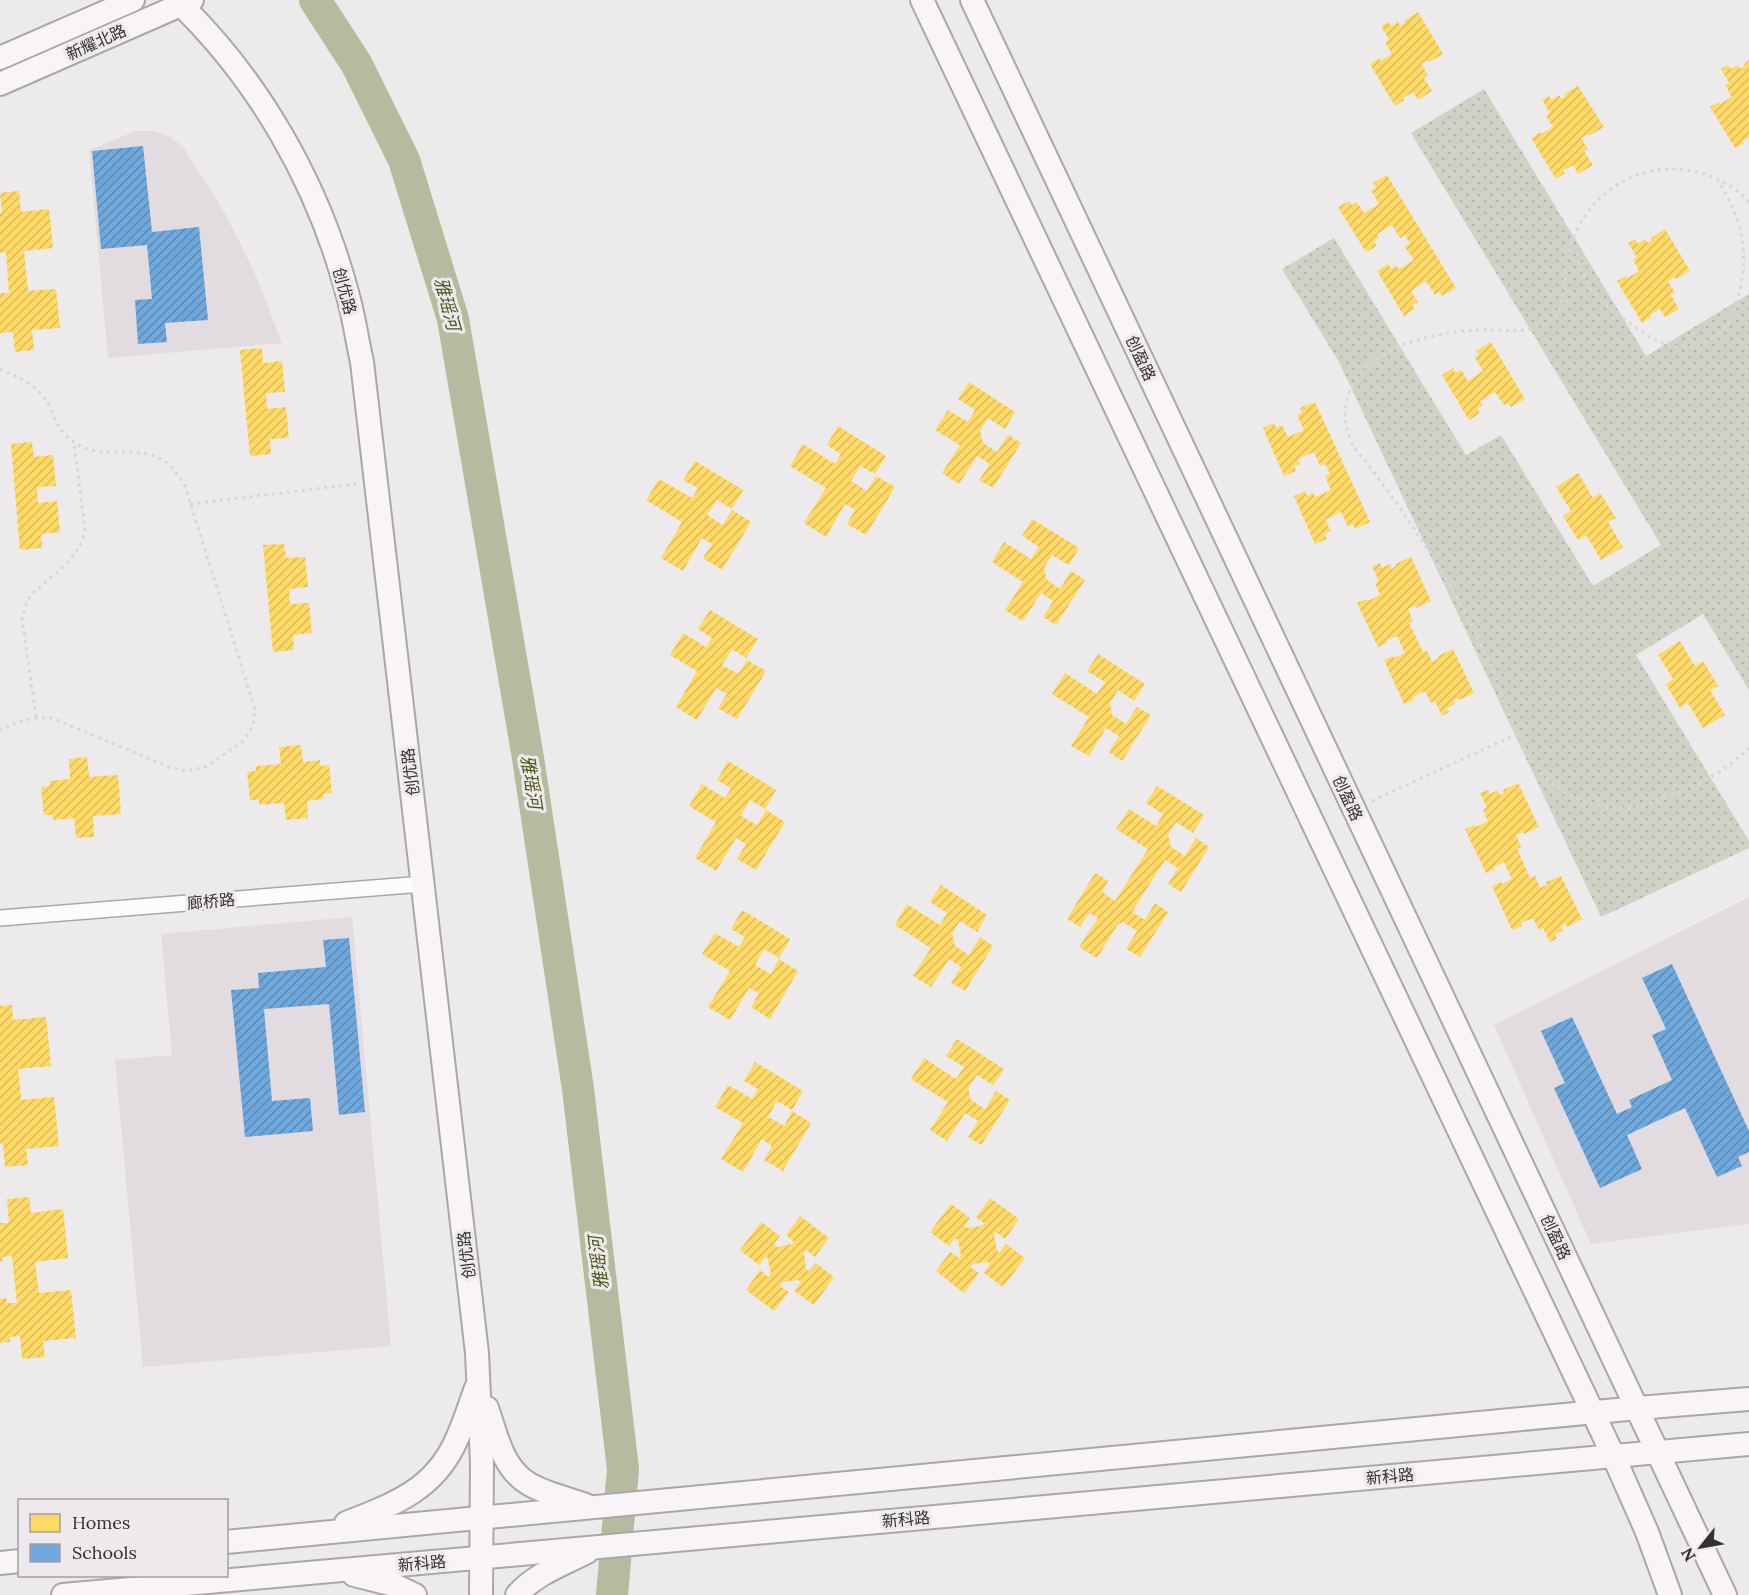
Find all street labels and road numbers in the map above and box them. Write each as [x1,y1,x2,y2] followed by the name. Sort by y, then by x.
[63,20,129,64] street label: 新耀北路
[329,265,361,317] street label: 创优路
[1122,332,1160,384] street label: 创盈路
[397,747,423,797] street label: 创优路
[1329,772,1367,824] street label: 创盈路
[186,889,236,913] street label: 廊桥路
[1537,1211,1575,1263] street label: 创盈路
[453,1230,479,1280] street label: 创优路
[1365,1464,1415,1488] street label: 新科路
[881,1507,931,1531] street label: 新科路
[397,1551,447,1575] street label: 新科路

